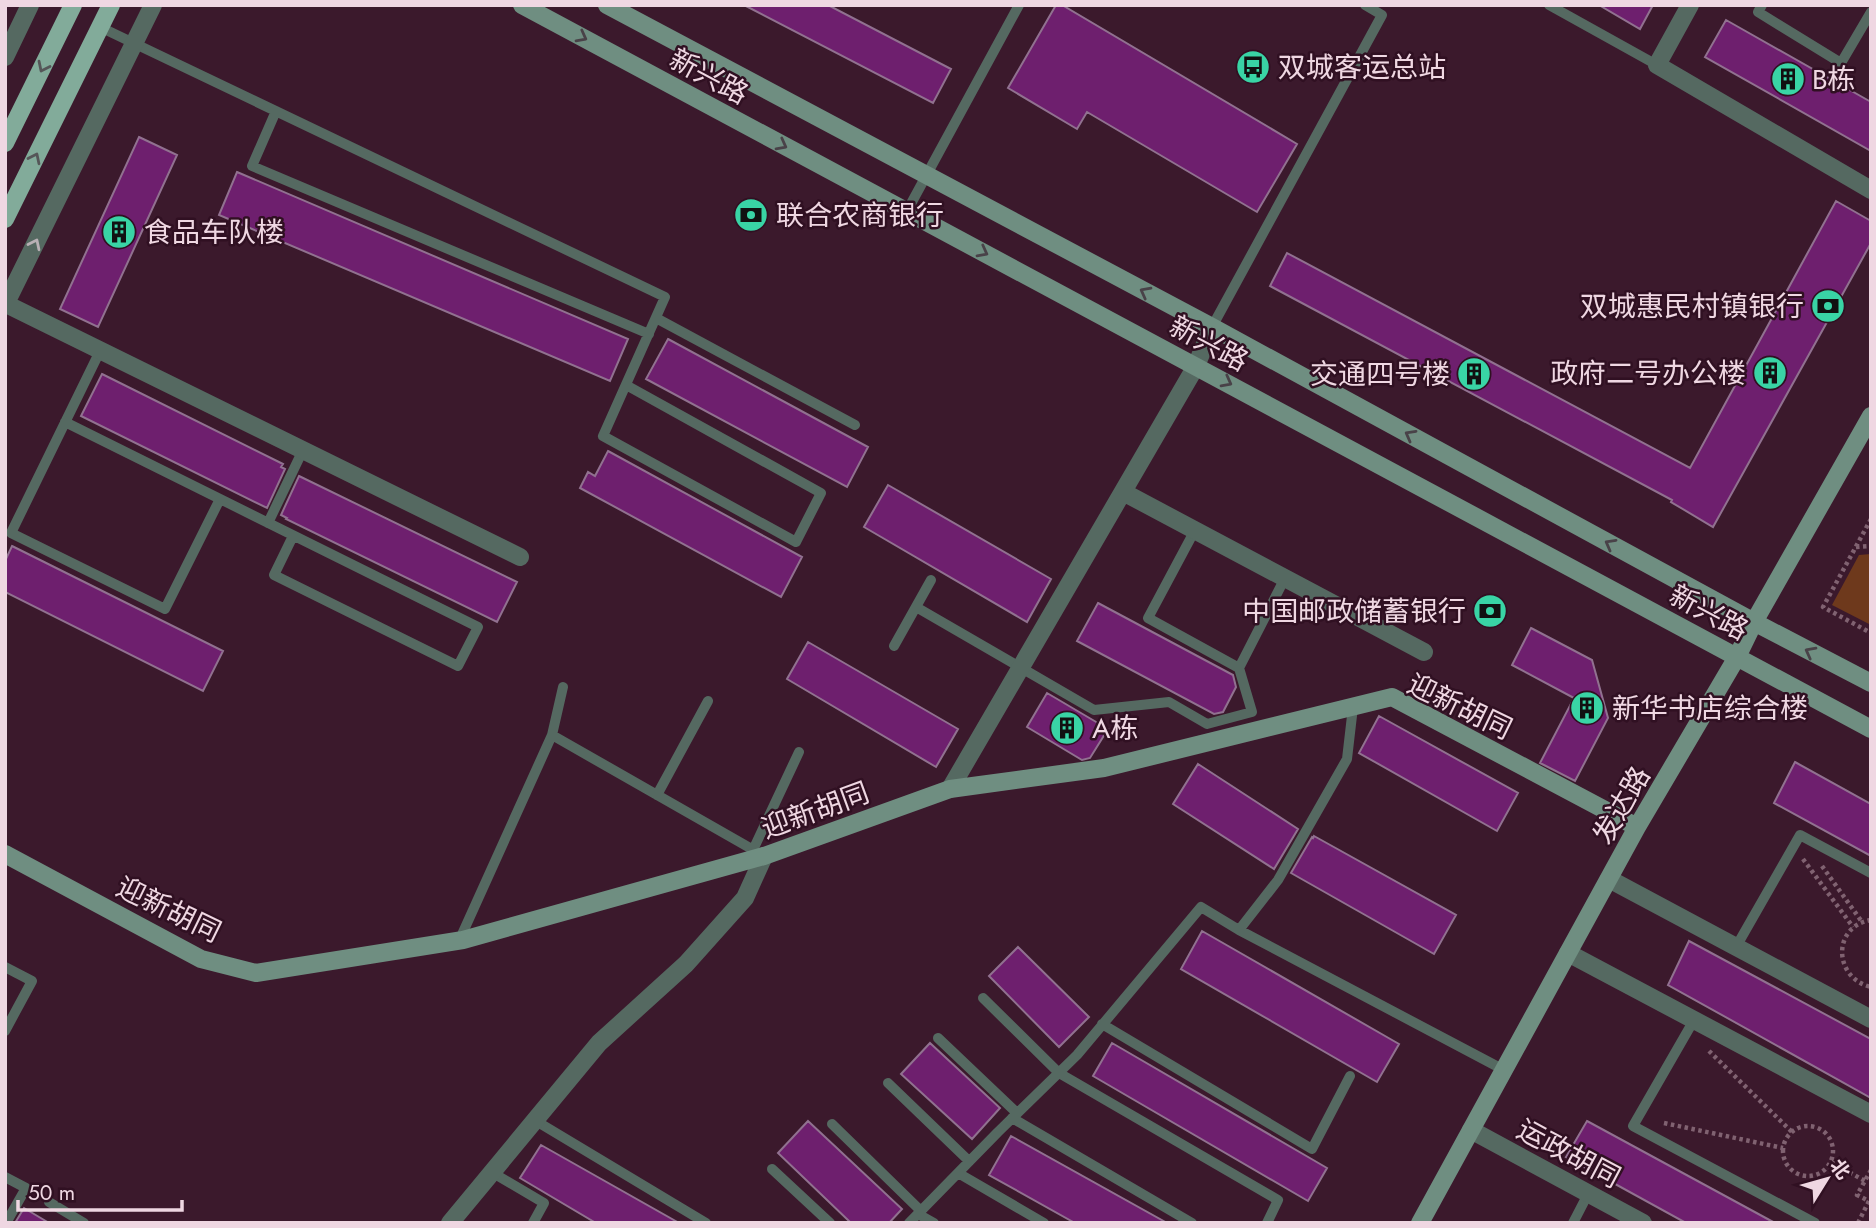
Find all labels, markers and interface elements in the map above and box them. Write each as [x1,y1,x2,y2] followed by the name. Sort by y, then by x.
[575,29,587,43] one-way arrow
[662,39,755,114] street label: 新兴路
[1278,47,1446,88] place label: 双城客运总站
[1234,48,1272,86] bus stop icon: 双城客运总站
[1812,59,1856,100] place label: B栋
[37,60,51,72] one-way arrow
[1769,60,1807,98] building icon: B栋
[775,136,788,150] one-way arrow
[27,153,41,165] one-way arrow
[776,195,944,236] place label: 联合农商银行
[732,196,770,234] bank icon: 联合农商银行
[144,212,284,253] place label: 食品车队楼
[100,213,138,251] building icon: 食品车队楼
[27,239,41,251] one-way arrow
[976,244,988,257] one-way arrow
[1580,286,1804,327] place label: 双城惠民村镇银行
[1140,287,1153,300] one-way arrow
[1809,287,1847,325] bank icon: 双城惠民村镇银行
[1162,306,1255,381] street label: 新兴路
[1550,353,1746,394] place label: 政府二号办公楼
[1310,354,1450,395] place label: 交通四号楼
[1751,354,1789,392] building icon: 政府二号办公楼
[1455,355,1493,393] building icon: 交通四号楼
[1220,374,1232,388] one-way arrow
[1405,430,1417,443] one-way arrow
[1605,539,1617,552] one-way arrow
[1662,575,1755,650] street label: 新兴路
[1242,591,1466,632] place label: 中国邮政储蓄银行
[1471,592,1509,630] bank icon: 中国邮政储蓄银行
[1805,646,1817,660] one-way arrow
[1400,663,1519,749] street label: 迎新胡同
[1612,688,1808,729] place label: 新华书店综合楼
[1568,689,1606,727] building icon: 新华书店综合楼
[1092,708,1138,749] place label: A栋
[1048,709,1086,747] building icon: A栋
[1583,759,1660,852] street label: 发达路
[756,772,875,849] street label: 迎新胡同
[109,866,228,952] street label: 迎新胡同
[1510,1109,1628,1198] street label: 运政胡同
[1792,1144,1862,1214] north arrow
[1824,1153,1857,1185] text: 北
[18,1168,182,1212] scale bar
[28,1178,75,1208] text: 50 m

